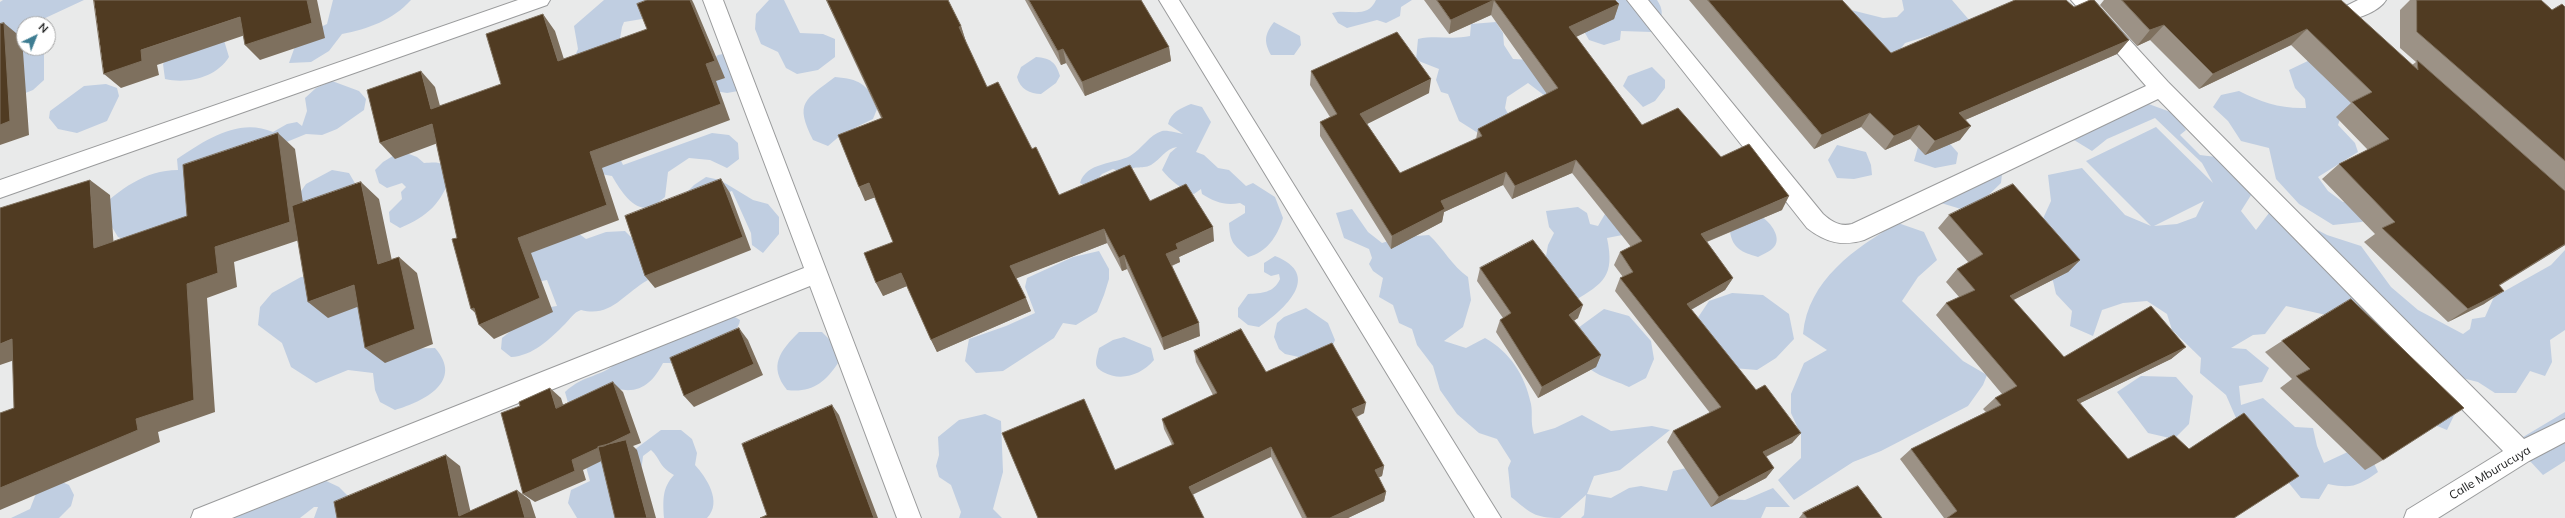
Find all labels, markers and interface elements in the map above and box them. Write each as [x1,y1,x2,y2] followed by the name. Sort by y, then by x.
[16,16,56,56] north arrow
[36,20,51,36] text: N
[2447,443,2533,503] street label: Calle Mburucuya

